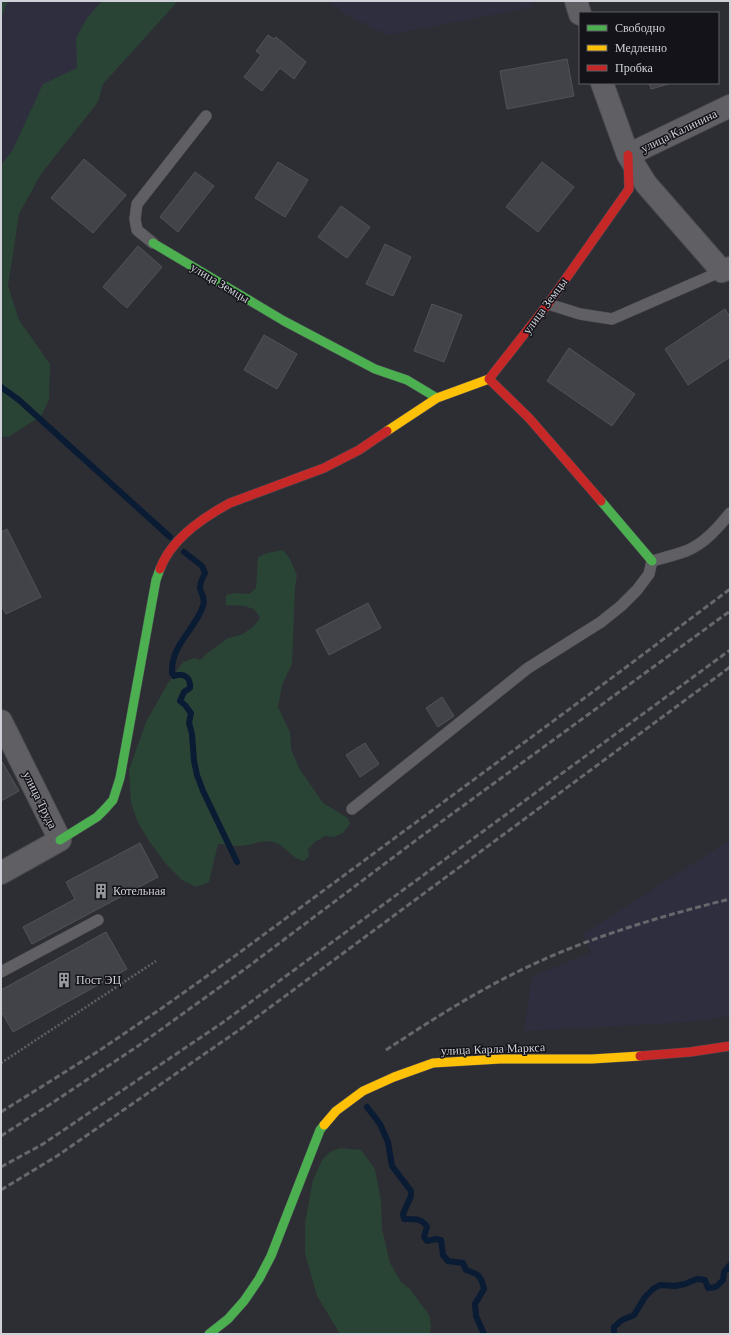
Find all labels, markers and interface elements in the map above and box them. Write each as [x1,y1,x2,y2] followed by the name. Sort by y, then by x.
[579,12,719,84] legend
[615,21,665,35] text: Свободно
[615,41,667,55] text: Медленно
[615,61,653,75] text: Пробка
[639,106,720,155] street label: улица Калинина
[188,260,252,306] street label: улица Земцы
[520,275,570,337] street label: улица Земцы
[20,769,60,832] street label: улица Труда
[92,882,110,900] building icon: Котельная
[113,884,166,898] place label: Котельная
[55,971,73,989] building icon: Пост ЭЦ
[76,973,121,987] place label: Пост ЭЦ
[441,1040,546,1058] street label: улица Карла Маркса

